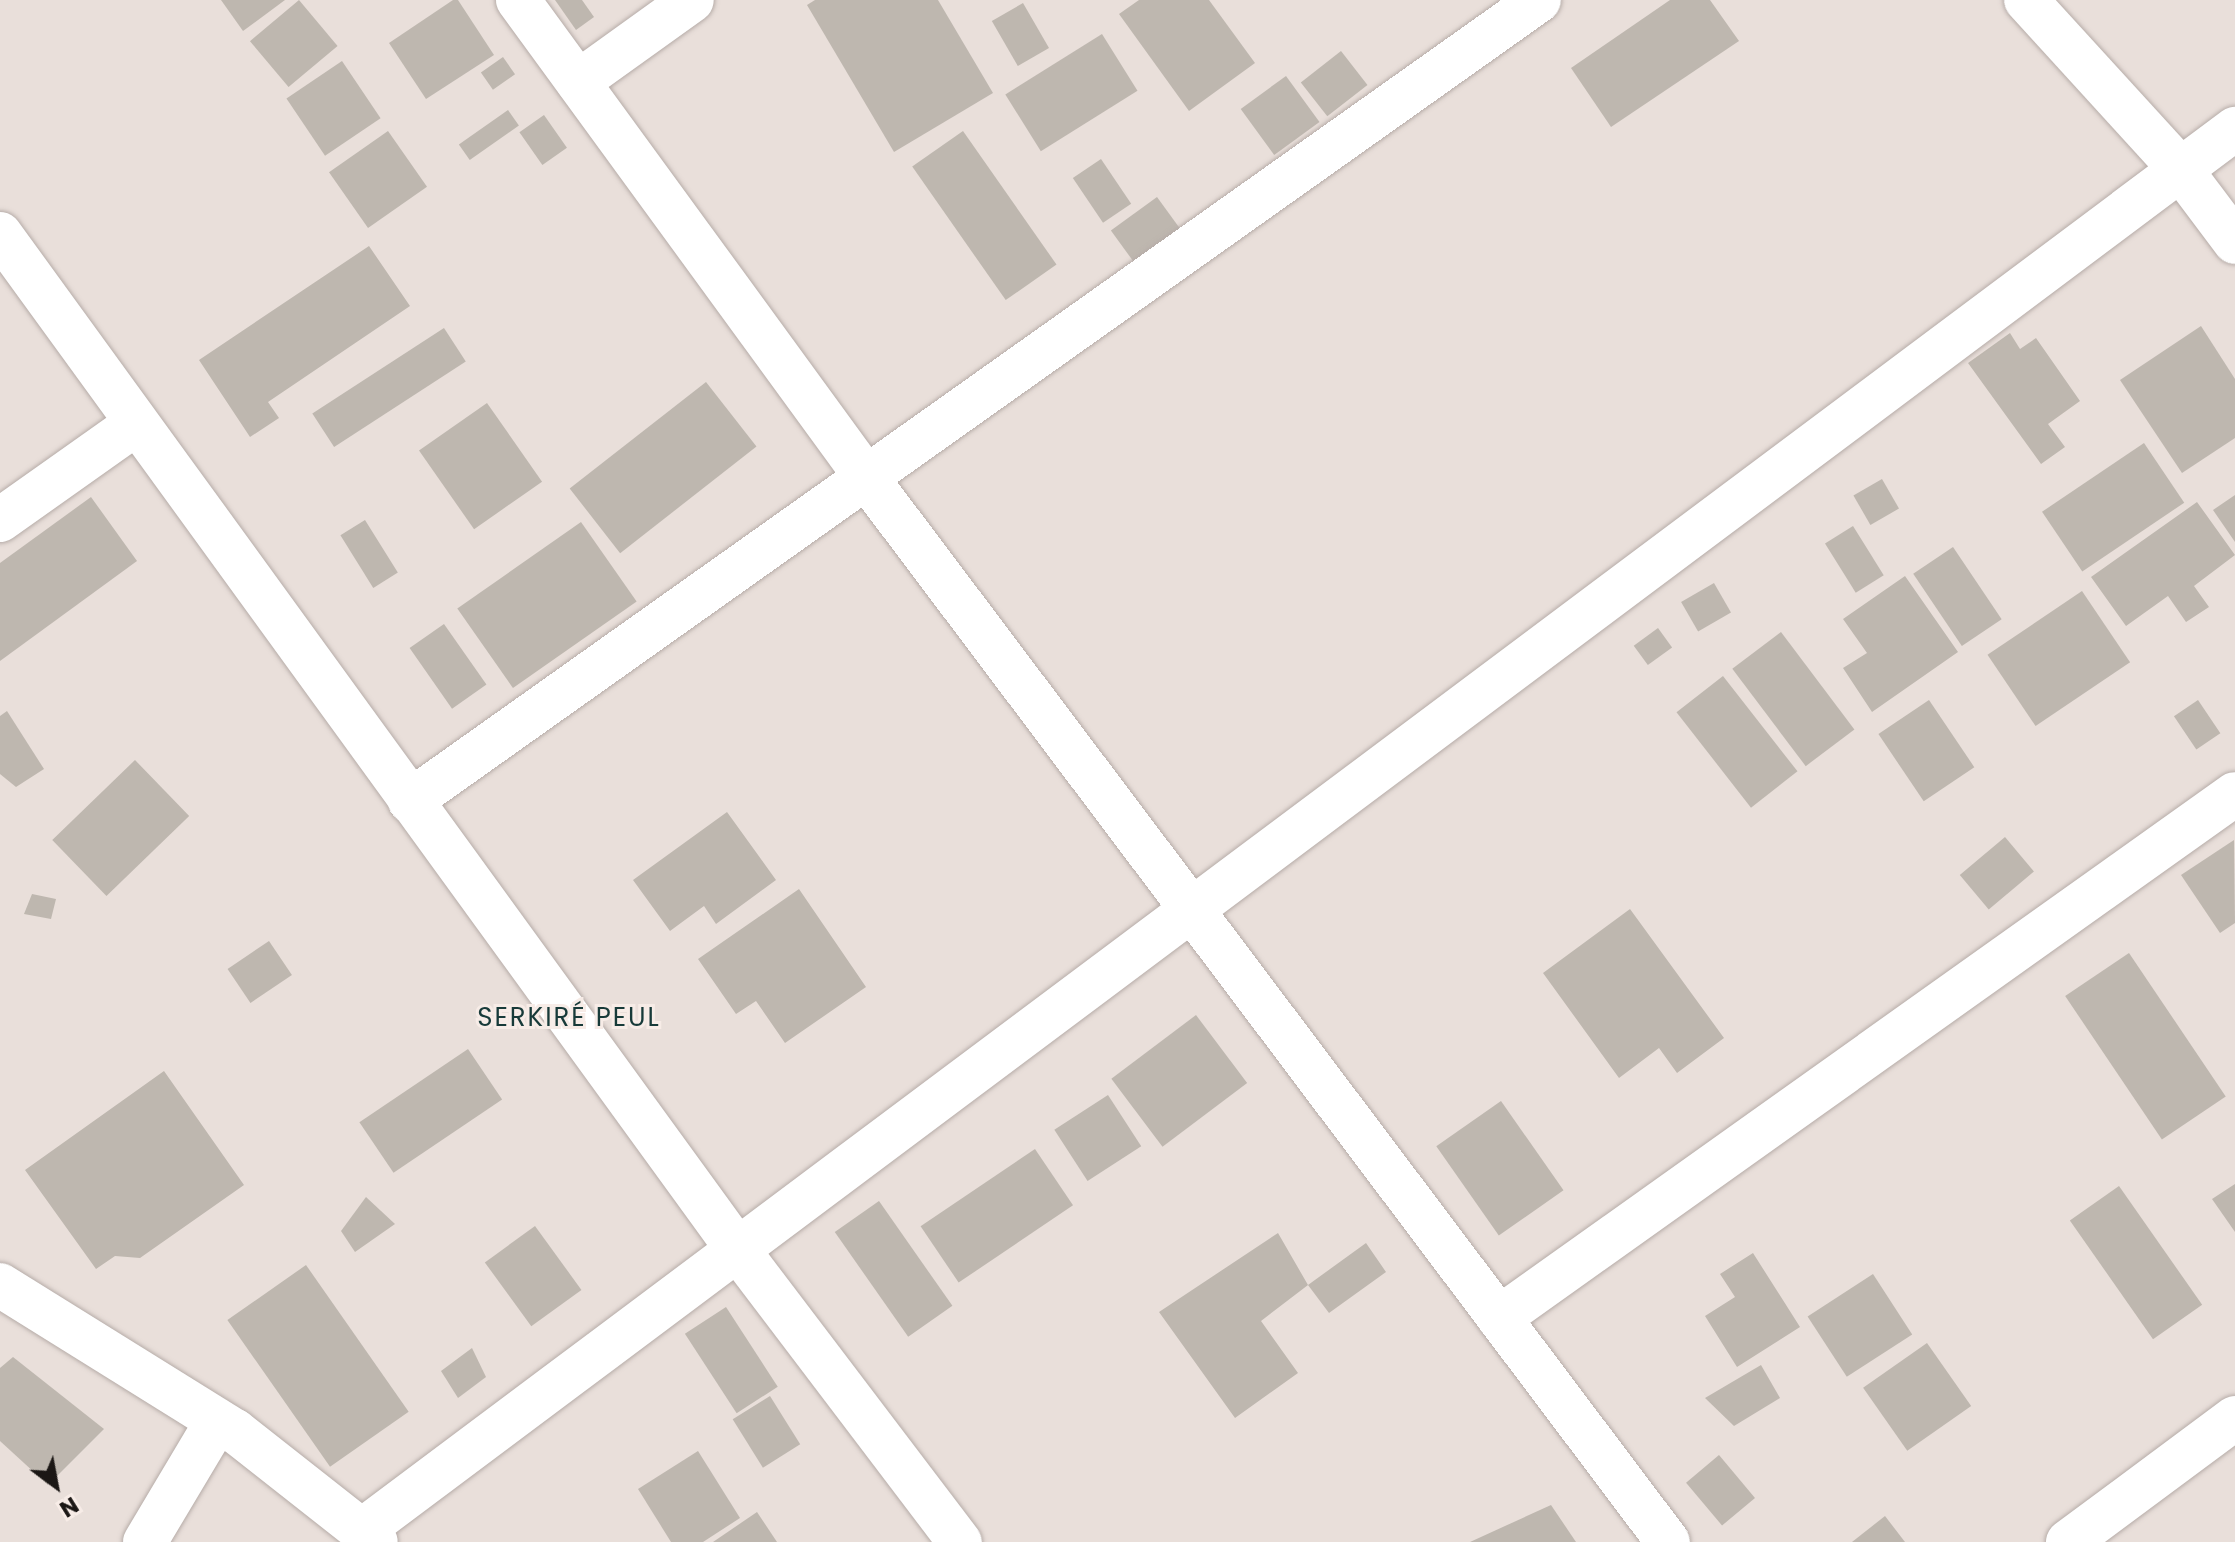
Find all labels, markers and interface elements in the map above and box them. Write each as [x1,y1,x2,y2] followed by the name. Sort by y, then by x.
[477,1002,661,1034] district label: SERKIRÉ PEUL
[16,1446,96,1526] north arrow
[54,1489,84,1524] text: N

